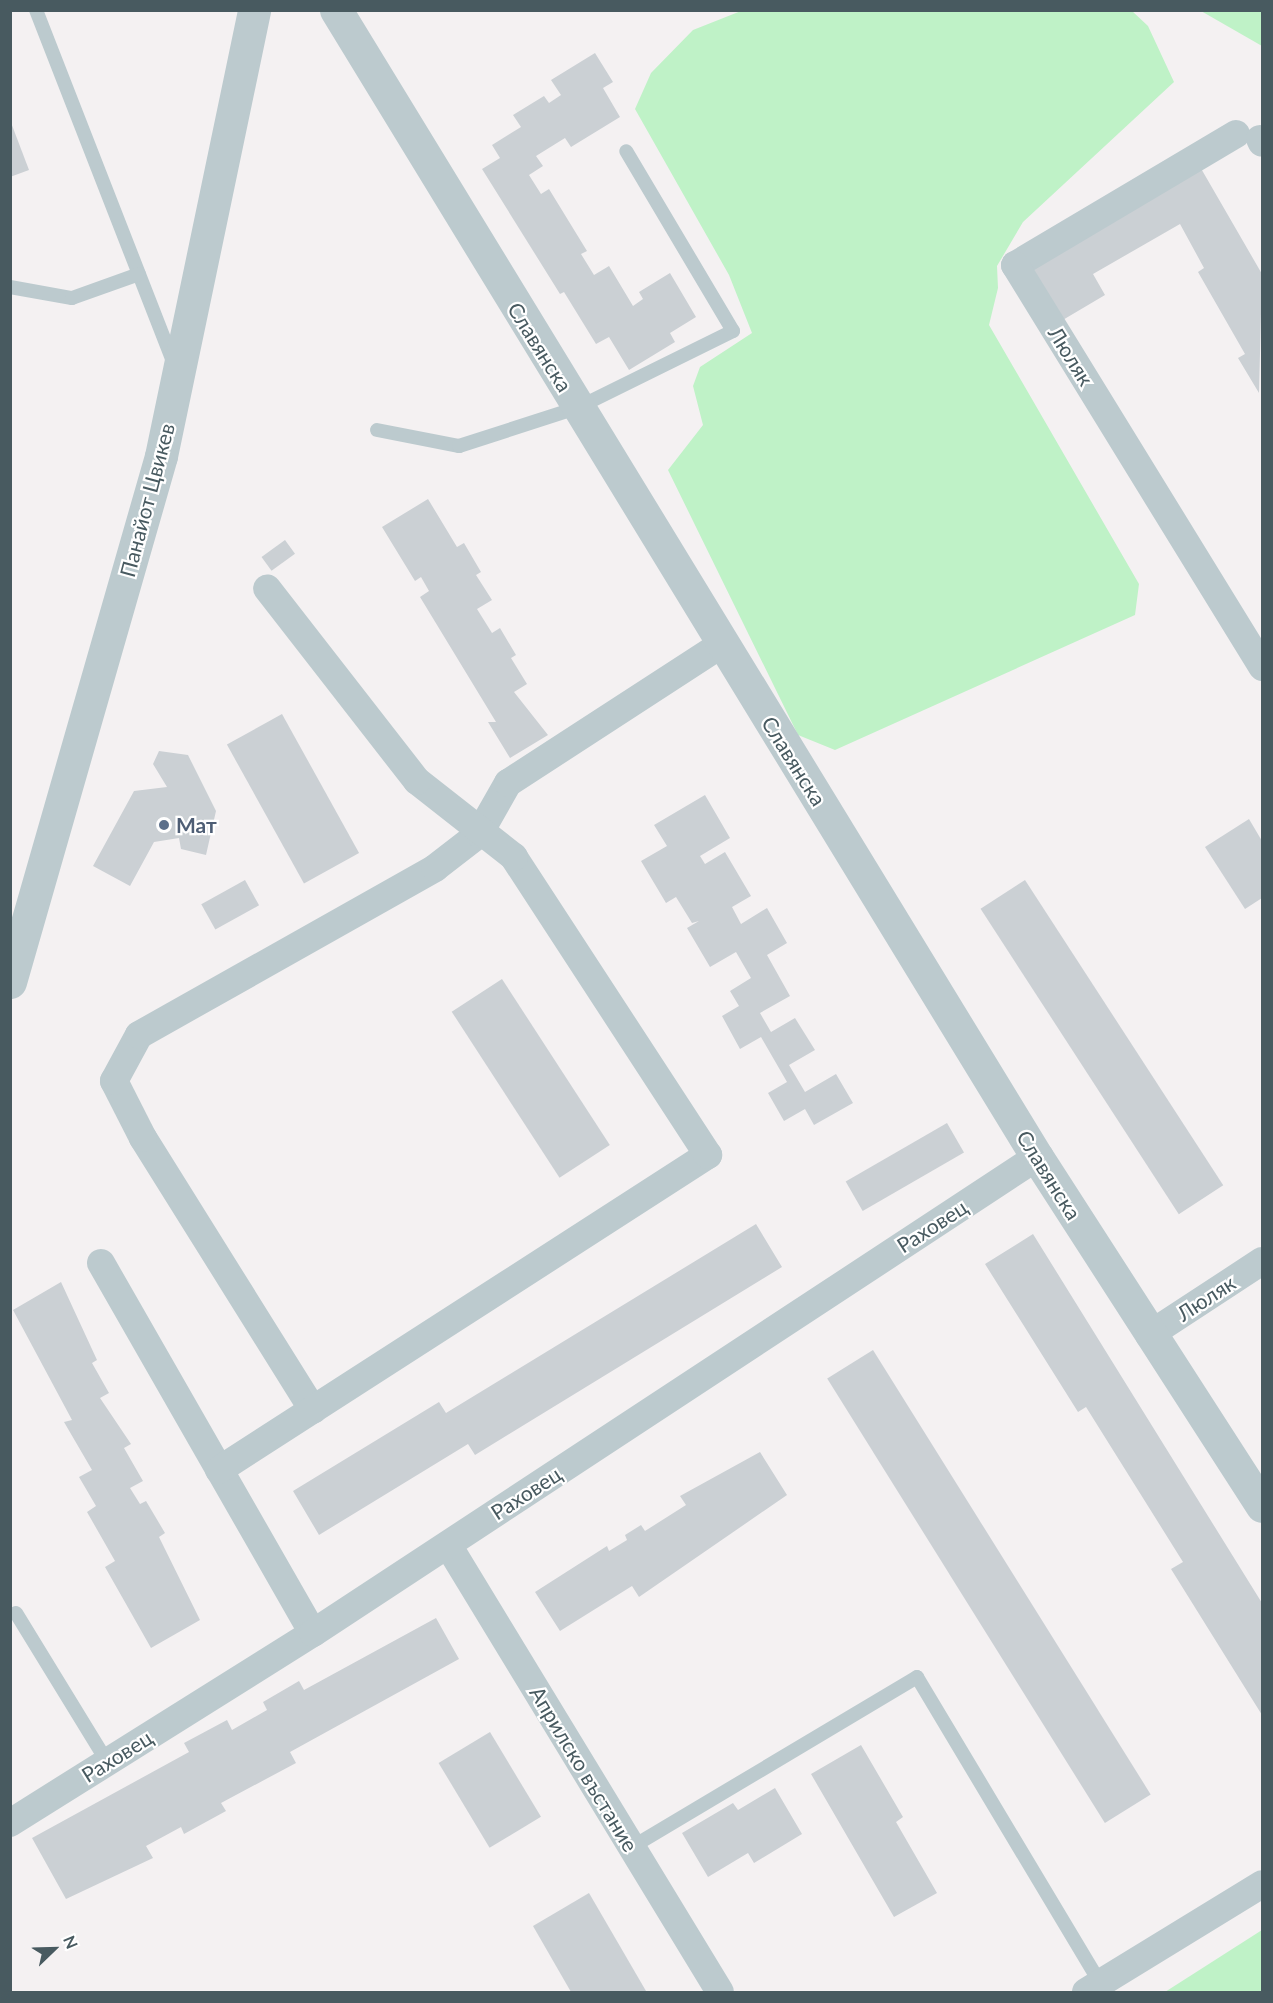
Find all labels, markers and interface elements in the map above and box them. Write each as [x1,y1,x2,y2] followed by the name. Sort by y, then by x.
[503,298,577,396] street label: Славянска
[1043,322,1099,390] street label: Люляк
[114,420,180,580] street label: Панайот Цвикев
[757,712,831,810] street label: Славянска
[176,812,217,838] place label: Мат
[157,818,171,832] marker: Мат
[1012,1126,1086,1224] street label: Славянска
[892,1194,972,1258] street label: Раховец
[1172,1270,1240,1326] street label: Люляк
[486,1461,566,1525] street label: Раховец
[525,1682,643,1856] street label: Априлско въстание
[77,1724,157,1788] street label: Раховец
[24,1919,84,1979] north arrow
[60,1932,82,1951] text: N

